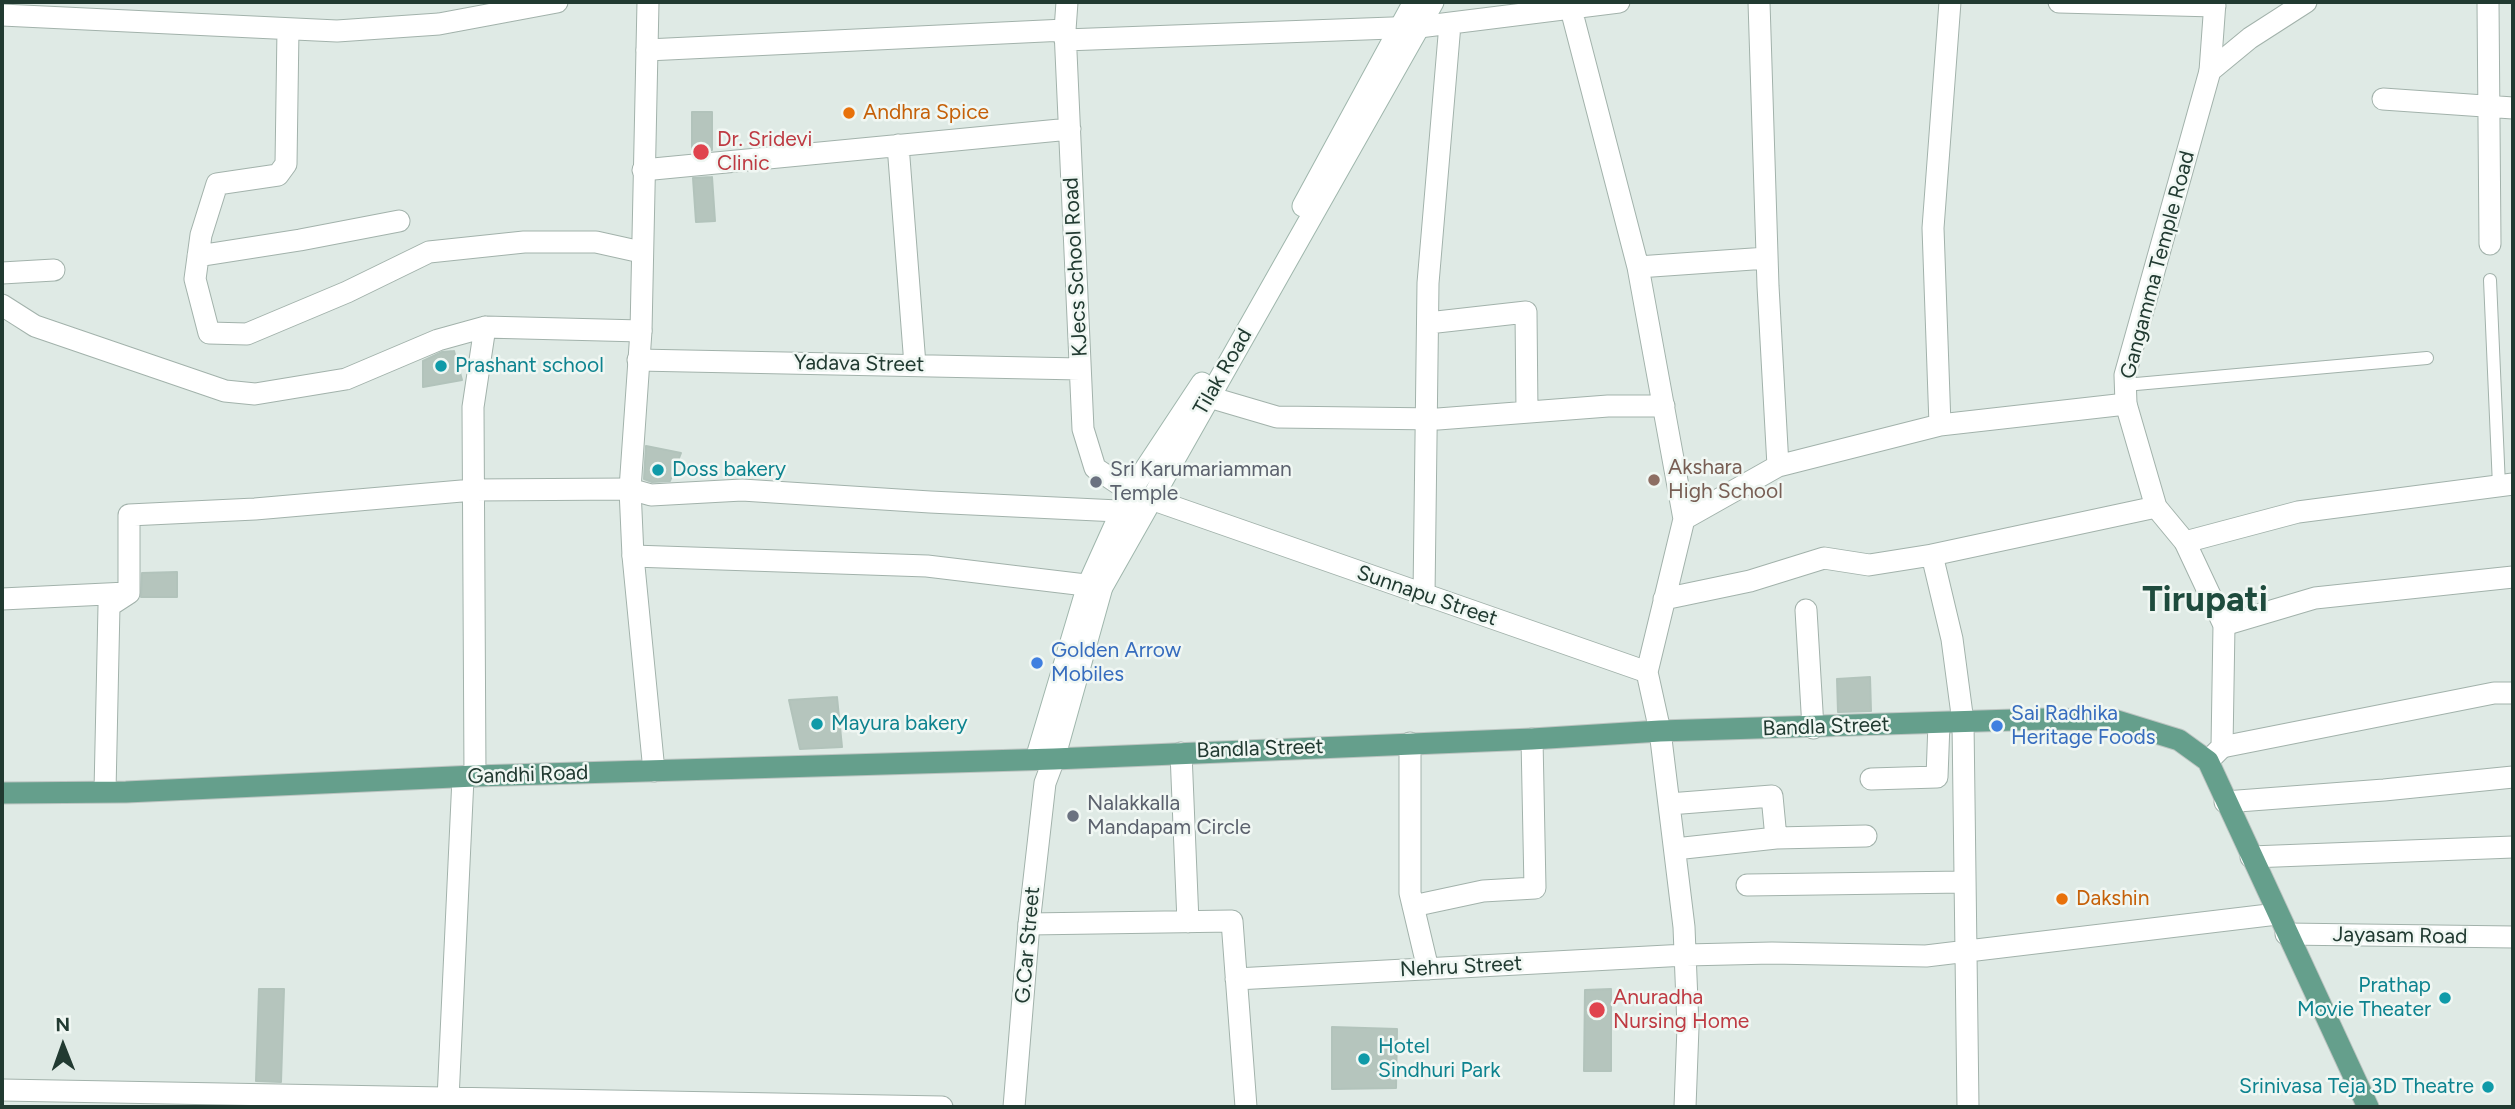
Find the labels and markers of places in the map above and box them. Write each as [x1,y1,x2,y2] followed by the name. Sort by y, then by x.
[863,100,989,126] place label: Andhra Spice
[841,105,857,121] marker: Andhra Spice
[717,127,812,177] place label: Dr. Sridevi Clinic
[691,142,711,162] marker: Dr. Sridevi Clinic
[455,353,604,379] place label: Prashant school
[433,358,449,374] marker: Prashant school
[1668,455,1783,505] place label: Akshara High School
[672,457,786,483] place label: Doss bakery
[1110,457,1292,507] place label: Sri Karumariamman Temple
[650,462,666,478] marker: Doss bakery
[1646,472,1662,488] marker: Akshara High School
[1088,474,1104,490] marker: Sri Karumariamman Temple
[1051,638,1181,688] place label: Golden Arrow Mobiles
[1029,655,1045,671] marker: Golden Arrow Mobiles
[2011,701,2156,751] place label: Sai Radhika Heritage Foods
[831,711,968,737] place label: Mayura bakery
[809,716,825,732] marker: Mayura bakery
[1989,718,2005,734] marker: Sai Radhika Heritage Foods
[1087,791,1251,841] place label: Nalakkalla Mandapam Circle
[1065,808,1081,824] marker: Nalakkalla Mandapam Circle
[2076,886,2149,912] place label: Dakshin
[2054,891,2070,907] marker: Dakshin
[2297,973,2431,1023] place label: Prathap Movie Theater
[1613,985,1749,1035] place label: Anuradha Nursing Home
[2437,990,2453,1006] marker: Prathap Movie Theater
[1587,1000,1607,1020] marker: Anuradha Nursing Home
[1378,1034,1500,1084] place label: Hotel Sindhuri Park
[1356,1051,1372,1067] marker: Hotel Sindhuri Park
[2239,1074,2474,1100] place label: Srinivasa Teja 3D Theatre
[2480,1079,2496,1095] marker: Srinivasa Teja 3D Theatre

